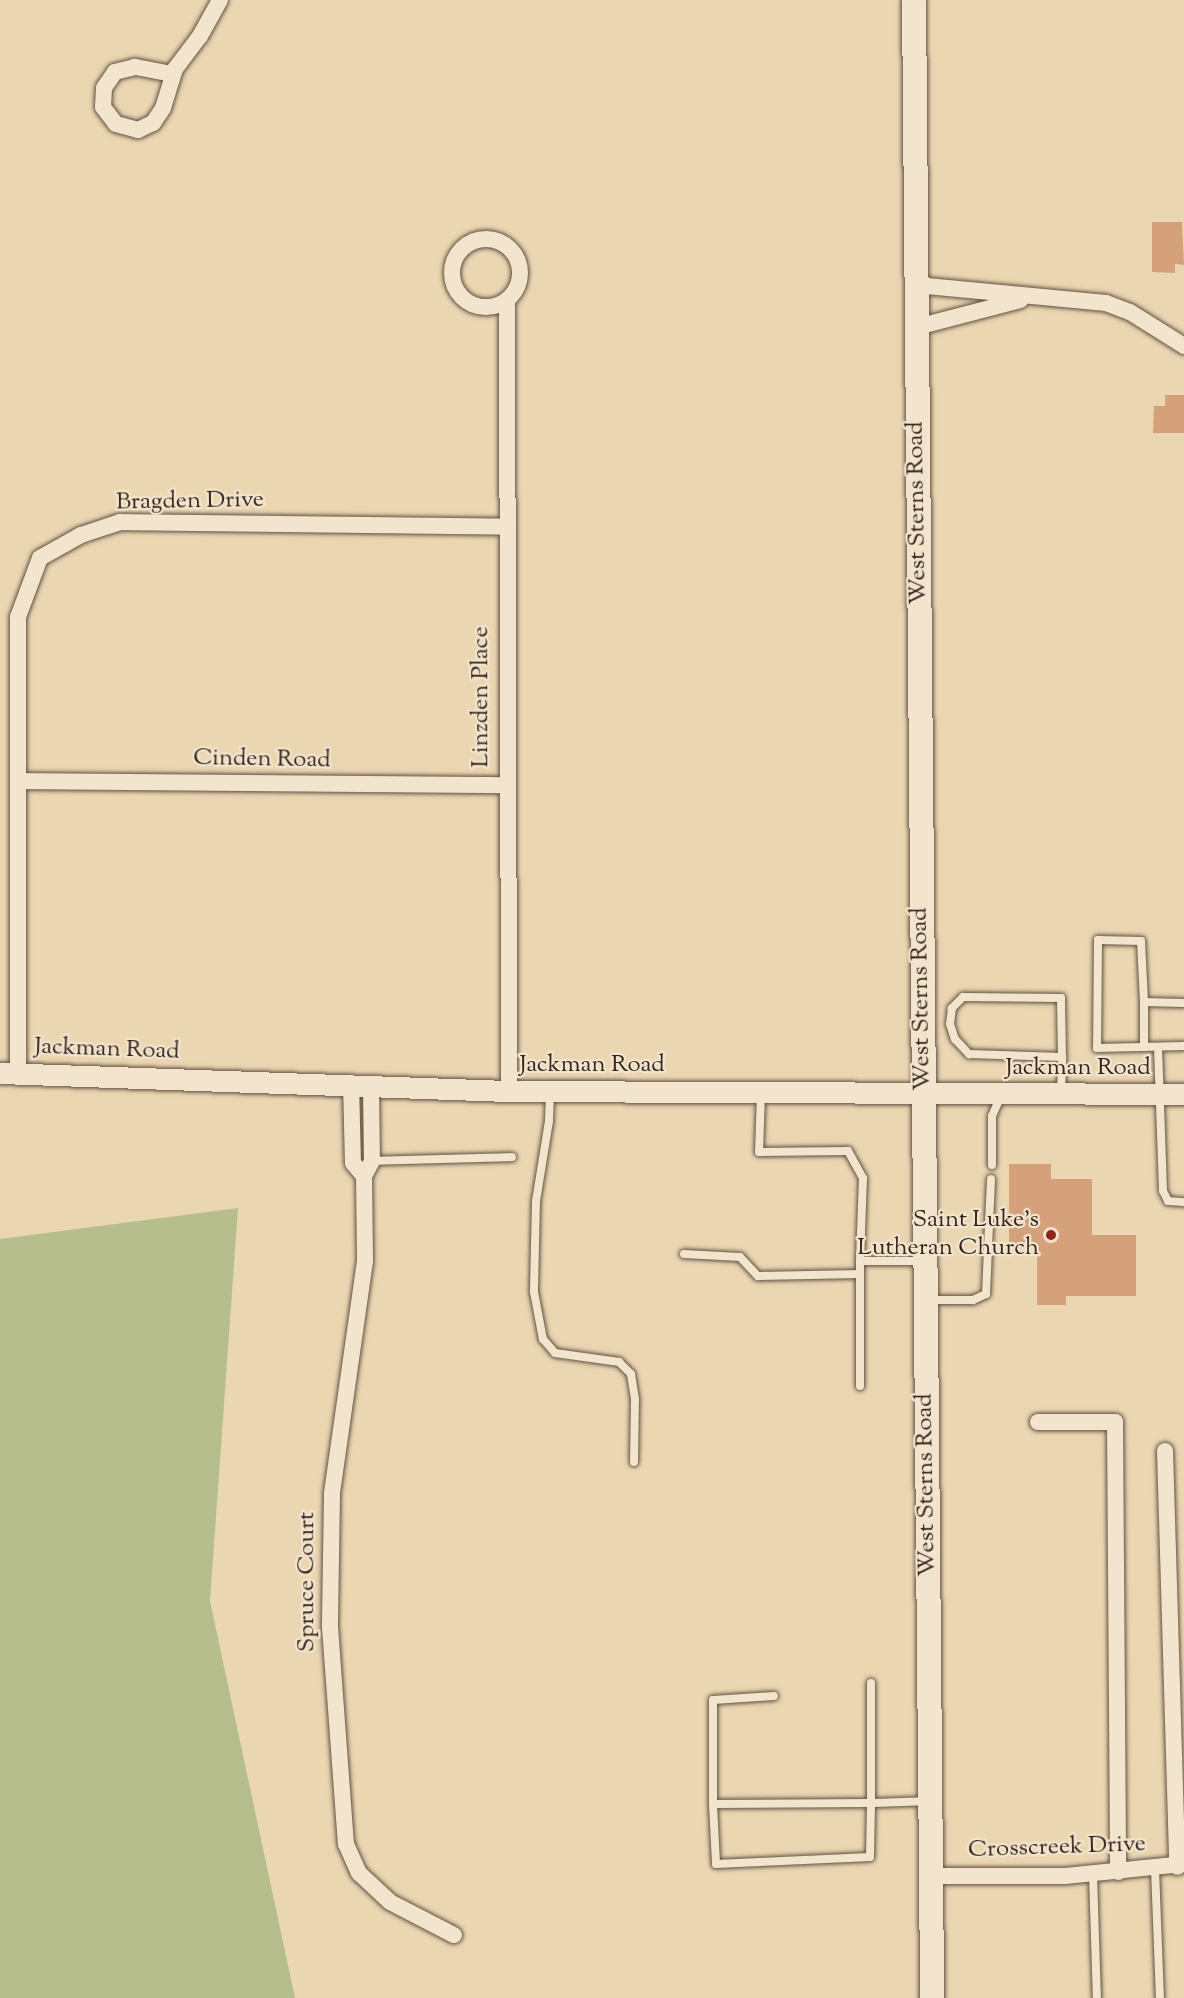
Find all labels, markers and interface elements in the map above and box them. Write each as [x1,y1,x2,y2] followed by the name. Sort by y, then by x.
[902,421,934,605] street label: West Sterns Road
[116,486,264,518] street label: Bragden Drive
[468,626,496,768] street label: Linzden Place
[193,744,331,776] street label: Cinden Road
[906,907,938,1091] street label: West Sterns Road
[34,1033,180,1067] street label: Jackman Road
[519,1052,665,1080] street label: Jackman Road
[1005,1055,1151,1083] street label: Jackman Road
[857,1207,1039,1263] place label: Saint Luke's Lutheran Church
[1044,1228,1058,1242] marker: Saint Luke's Lutheran Church
[911,1393,943,1577] street label: West Sterns Road
[294,1512,322,1652] street label: Spruce Court
[968,1831,1146,1865] street label: Crosscreek Drive

